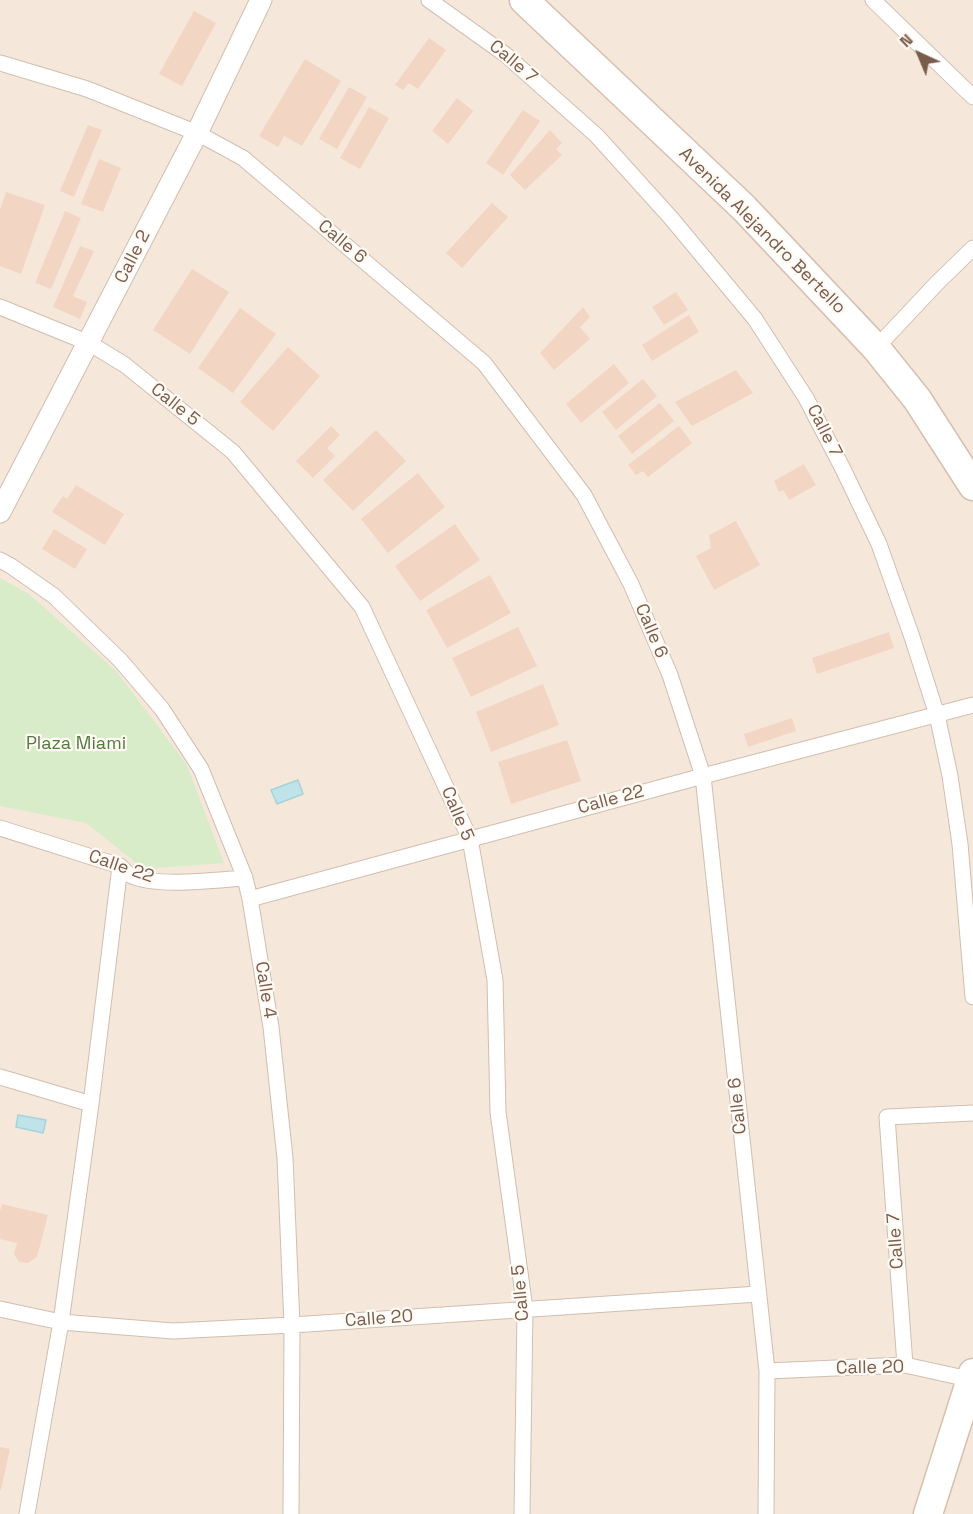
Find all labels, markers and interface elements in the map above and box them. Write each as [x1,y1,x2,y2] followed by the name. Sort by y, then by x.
[889,24,949,84] north arrow
[895,29,917,52] text: N
[485,36,541,88] street label: Calle 7
[674,143,850,319] street label: Avenida Alejandro Bertello
[313,215,371,269] street label: Calle 6
[110,227,156,287] street label: Calle 2
[146,379,204,431] street label: Calle 5
[802,401,846,461] street label: Calle 7
[630,601,672,661] street label: Calle 6
[26,733,126,755] park label: Plaza Miami
[576,781,646,819] street label: Calle 22
[436,784,478,844] street label: Calle 5
[85,846,157,888] street label: Calle 22
[250,960,280,1020] street label: Calle 4
[724,1077,752,1135] street label: Calle 6
[883,1212,909,1270] street label: Calle 7
[508,1264,534,1322] street label: Calle 5
[344,1306,414,1332] street label: Calle 20
[836,1357,904,1379] street label: Calle 20

